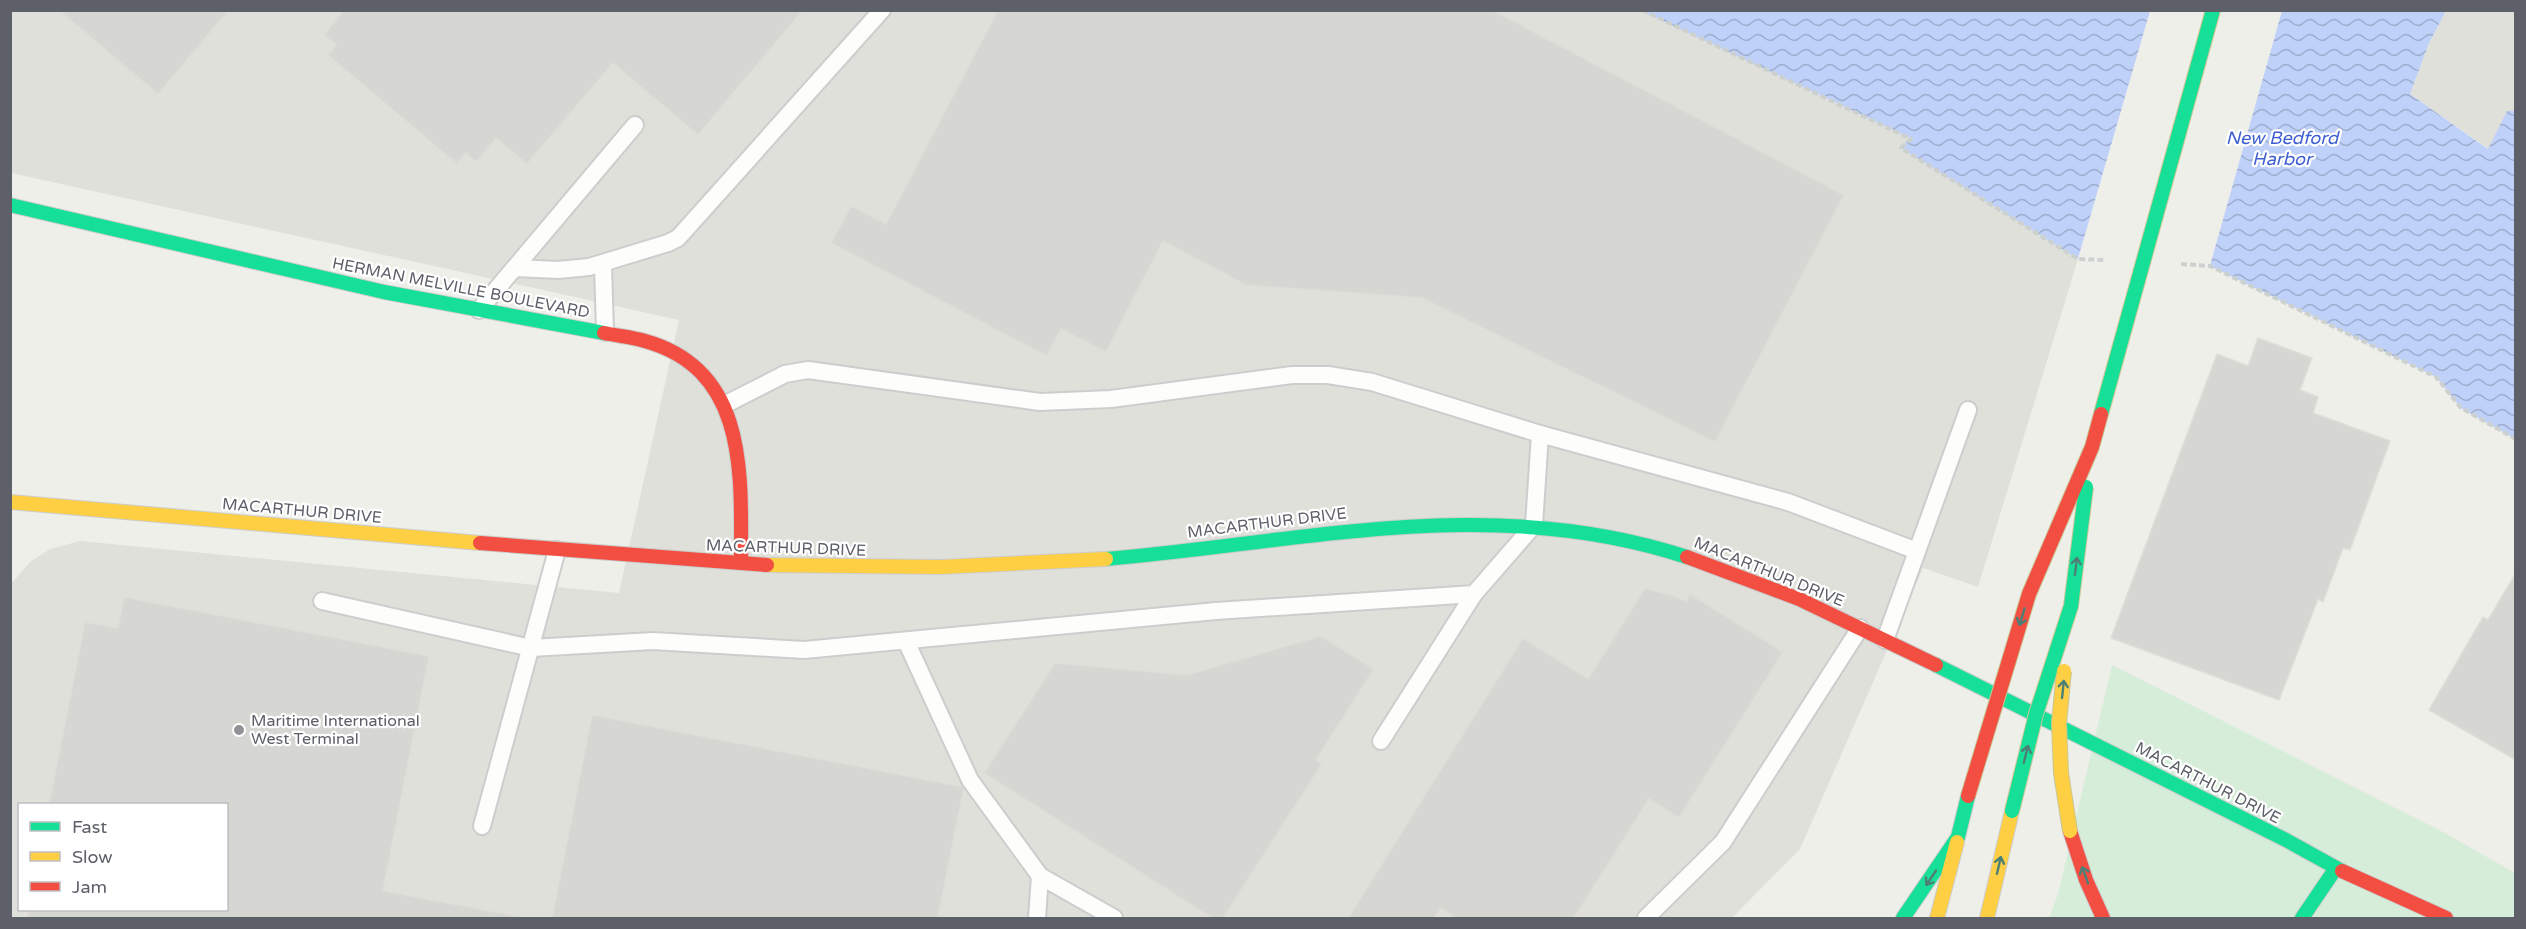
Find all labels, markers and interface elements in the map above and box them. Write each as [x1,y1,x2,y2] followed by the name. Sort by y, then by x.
[2226,127,2341,170] water label: New Bedford Harbor
[330,253,592,323] street label: HERMAN MELVILLE BOULEVARD
[221,494,383,528] street label: MACARTHUR DRIVE
[1186,503,1348,543] street label: MACARTHUR DRIVE
[1691,533,1847,611] street label: MACARTHUR DRIVE
[705,535,867,561] street label: MACARTHUR DRIVE
[2071,556,2082,576] one-way arrow
[2016,607,2027,626] one-way arrow
[2058,680,2069,699] one-way arrow
[251,711,420,749] place label: Maritime International West Terminal
[232,723,246,737] marker: Maritime International West Terminal
[2132,738,2284,828] street label: MACARTHUR DRIVE
[2021,745,2033,764] one-way arrow
[18,803,228,911] legend
[72,816,107,838] text: Fast
[72,846,113,868] text: Slow
[1994,855,2006,874] one-way arrow
[2078,866,2089,885] one-way arrow
[1924,869,1936,886] one-way arrow
[72,876,107,898] text: Jam

